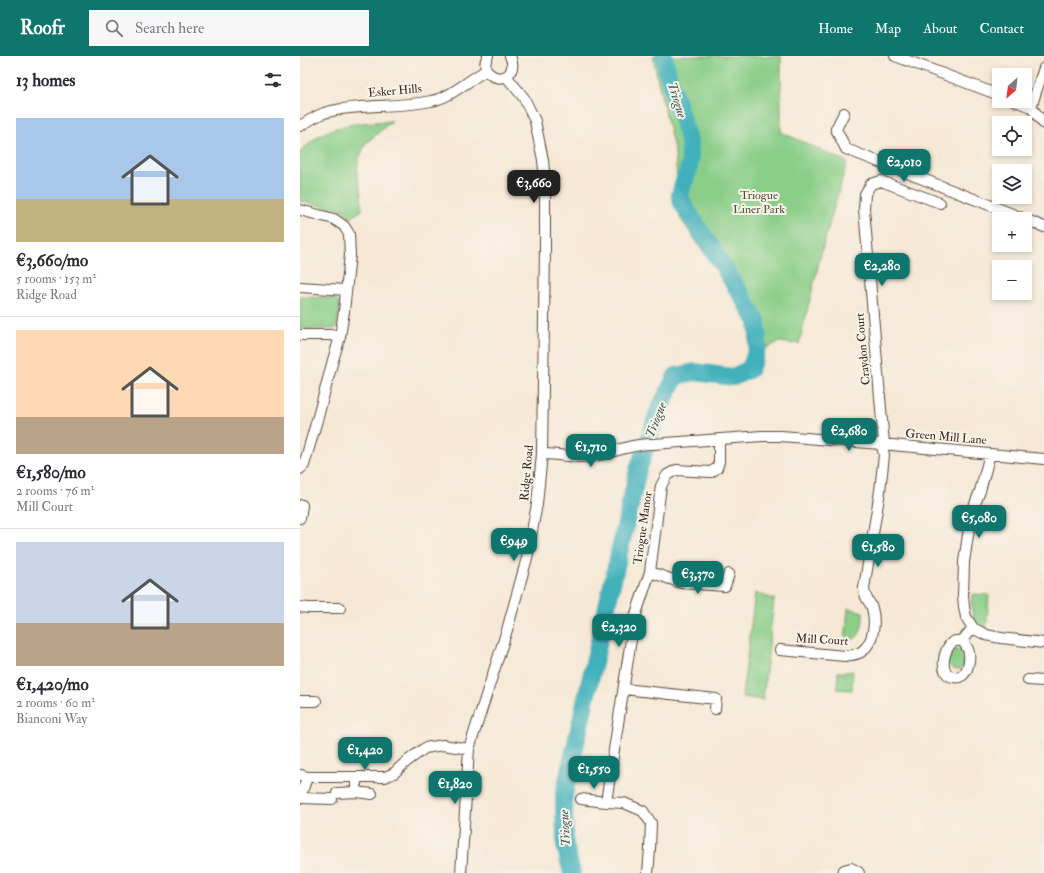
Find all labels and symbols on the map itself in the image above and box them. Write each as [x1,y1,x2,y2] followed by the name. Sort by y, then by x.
[992,68,1032,108] north arrow
[664,80,690,120] water label: Triogue
[368,81,422,101] street label: Esker Hills
[871,149,937,183] pin: €2,010
[501,170,567,204] pin: €3,660
[733,188,785,217] park label: Triogue Liner Park
[849,253,915,287] pin: €2,280
[852,312,874,386] street label: Craydon Court
[642,399,670,440] water label: Triogue
[816,418,882,452] pin: €2,680
[905,426,987,448] street label: Green Mill Lane
[558,434,624,468] pin: €1,710
[517,444,537,502] street label: Ridge Road
[630,490,656,565] street label: Triogue Manor
[946,505,1012,539] pin: €5,080
[490,528,538,562] pin: €949
[845,534,911,568] pin: €1,580
[665,561,731,595] pin: €3,370
[586,614,652,648] pin: €2,320
[795,631,849,649] street label: Mill Court
[332,737,398,771] pin: €1,420
[561,756,627,790] pin: €1,550
[422,771,488,805] pin: €1,820
[556,809,574,847] water label: Triogue

